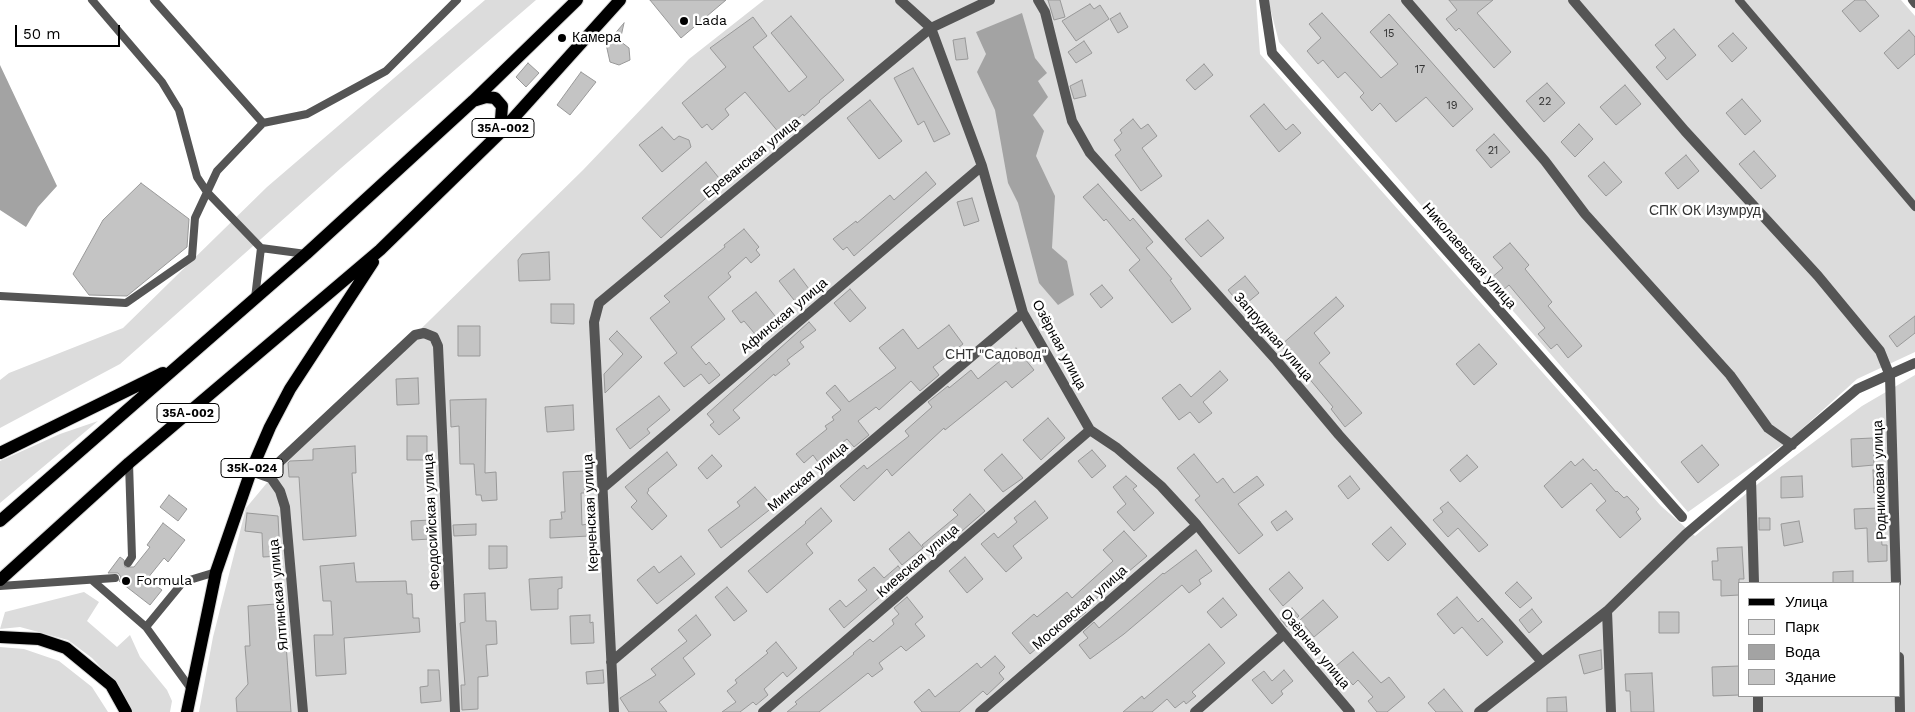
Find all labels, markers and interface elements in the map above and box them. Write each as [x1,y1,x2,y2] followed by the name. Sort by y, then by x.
[694,13,727,29] place label: Lada
[18,15,122,47] scale bar
[678,15,690,27] marker: Lada
[23,25,60,43] text: 50 m
[1384,27,1394,41] house number: 15
[572,30,621,46] place label: Камера
[556,32,568,44] marker: Камера
[1415,63,1425,77] house number: 17
[1539,95,1551,109] house number: 22
[1446,99,1458,113] house number: 19
[700,114,804,202] street label: Ереванская улица
[472,119,534,138] road number: 35А-002
[1488,144,1498,158] house number: 21
[1418,200,1520,312] street label: Николаевская улица
[1649,203,1761,219] park label: СПК ОК Изумруд
[737,275,831,357] street label: Афинская улица
[1230,289,1316,385] street label: Запрудная улица
[1028,297,1090,393] street label: Озёрная улица
[945,347,1047,363] park label: СНТ "Садовод"
[157,403,219,422] road number: 35А-002
[1870,420,1890,540] street label: Родниковая улица
[765,439,851,515] street label: Минская улица
[420,453,444,591] street label: Феодосийская улица
[580,453,602,573] street label: Керченская улица
[221,458,283,478] road number: 35К-024
[874,521,962,601] street label: Киевская улица
[266,538,292,652] street label: Ялтинская улица
[1029,562,1131,654] street label: Московская улица
[136,573,192,589] place label: Formula
[120,575,132,587] marker: Formula
[1738,582,1900,697] legend
[1785,593,1828,611] text: Улица
[1277,606,1353,692] street label: Озёрная улица
[1785,618,1819,636] text: Парк
[1785,643,1820,661] text: Вода
[1785,668,1836,686] text: Здание

